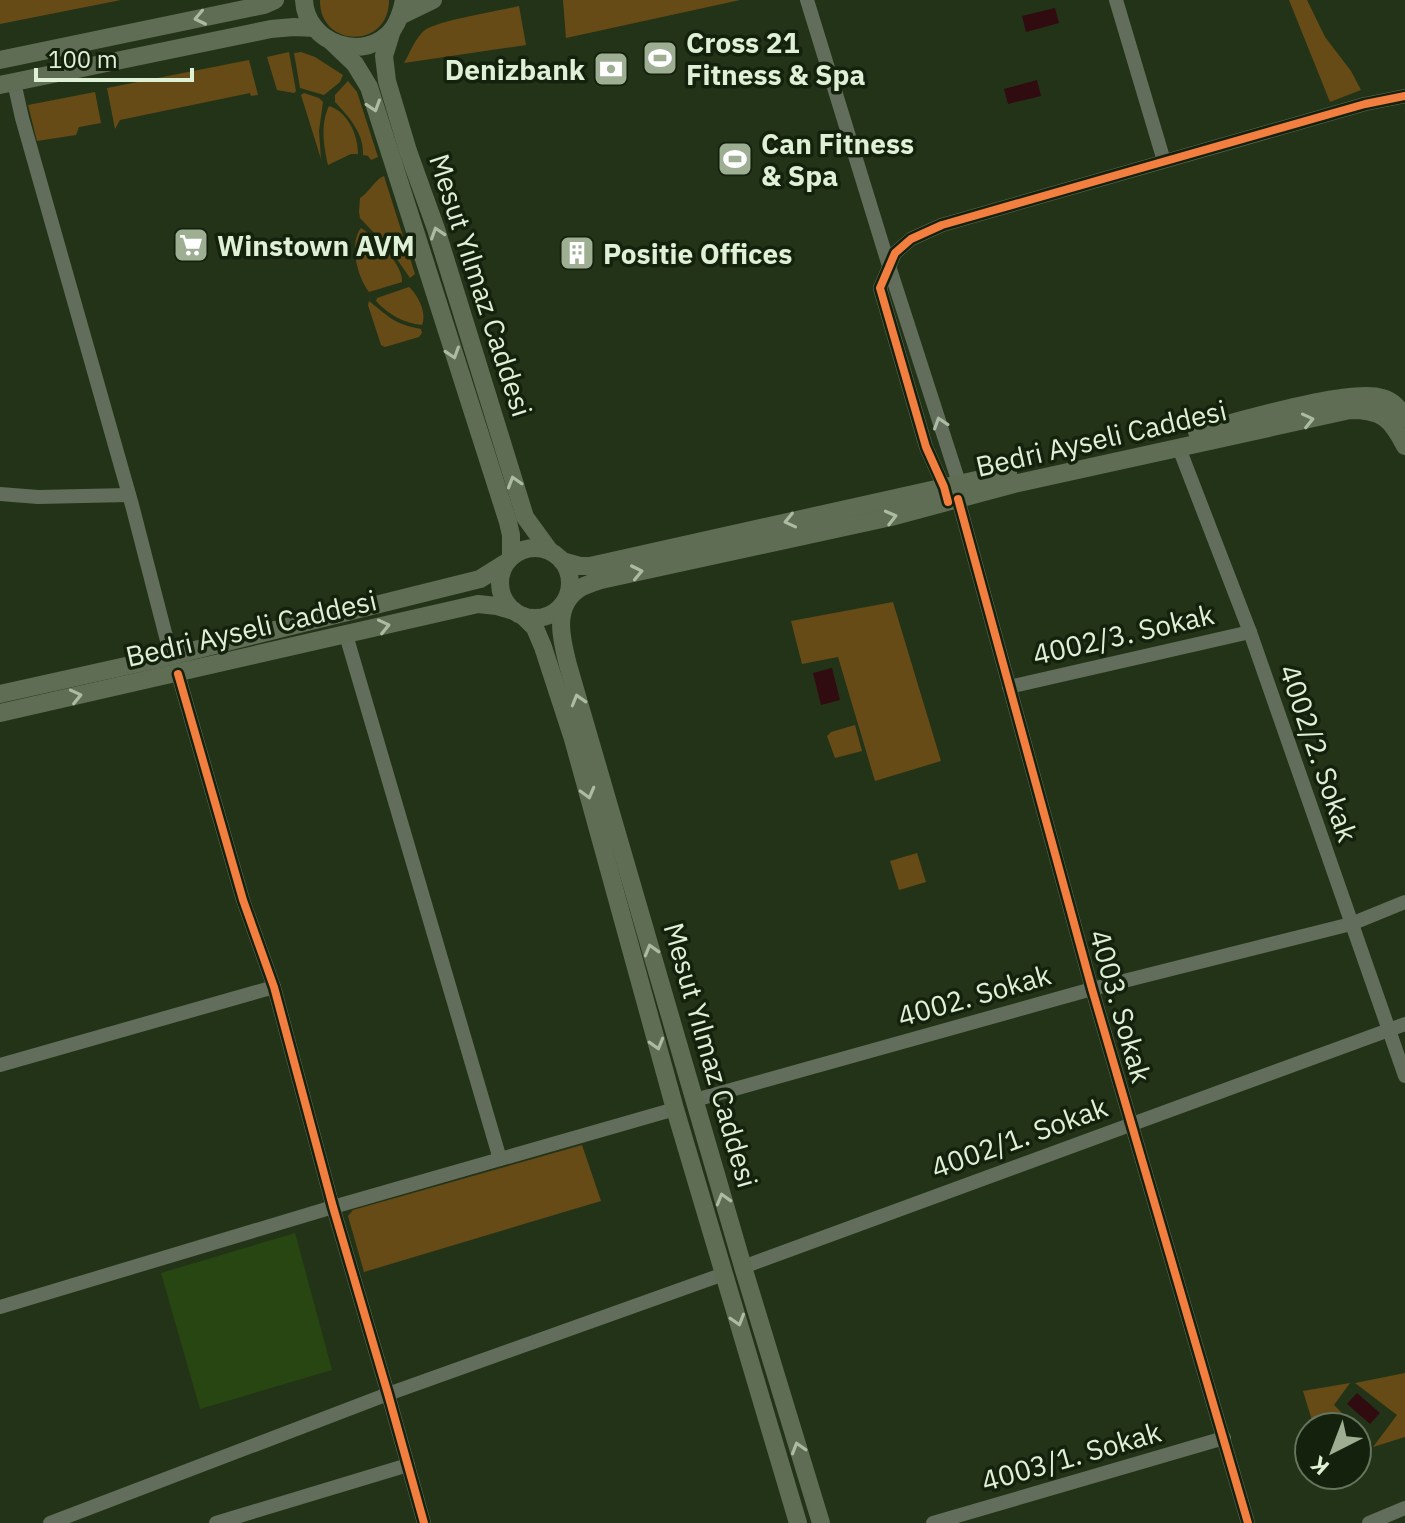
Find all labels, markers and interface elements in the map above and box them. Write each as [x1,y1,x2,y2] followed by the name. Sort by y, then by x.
[193,9,207,26] one-way arrow
[686,24,865,93] place label: Cross 21 Fitness & Spa
[36,32,192,82] scale bar
[641,39,679,77] sports icon: Cross 21 Fitness & Spa
[48,43,118,75] text: 100 m
[592,50,630,88] bank icon: Denizbank
[445,51,586,88] place label: Denizbank
[365,98,381,112] one-way arrow
[761,125,914,194] place label: Can Fitness & Spa
[716,140,754,178] sports icon: Can Fitness & Spa
[421,149,541,421] street label: Mesut Yılmaz Caddesi
[172,226,210,264] supermarket icon: Winstown AVM
[217,227,415,264] place label: Winstown AVM
[431,227,447,241] one-way arrow
[558,234,596,272] building icon: Positie Offices
[603,235,792,272] place label: Positie Offices
[444,346,460,360] one-way arrow
[972,391,1230,485] street label: Bedri Ayseli Caddesi
[1300,413,1314,430] one-way arrow
[933,417,949,431] one-way arrow
[507,475,523,489] one-way arrow
[884,509,897,526] one-way arrow
[783,512,797,529] one-way arrow
[630,564,643,581] one-way arrow
[122,581,380,675] street label: Bedri Ayseli Caddesi
[1029,595,1218,673] street label: 4002/3. Sokak
[377,618,391,635] one-way arrow
[1271,659,1367,847] street label: 4002/2. Sokak
[69,688,82,705] one-way arrow
[571,694,588,708] one-way arrow
[578,786,595,800] one-way arrow
[655,918,767,1192] street label: Mesut Yılmaz Caddesi
[1081,925,1161,1087] street label: 4003. Sokak
[644,943,660,957] one-way arrow
[893,955,1055,1035] street label: 4002. Sokak
[648,1036,664,1050] one-way arrow
[926,1088,1113,1186] street label: 4002/1. Sokak
[716,1193,733,1207] one-way arrow
[729,1313,745,1327] one-way arrow
[1293,1411,1373,1491] north arrow
[977,1413,1165,1499] street label: 4003/1. Sokak
[791,1442,807,1456] one-way arrow
[1303,1450,1335,1482] text: K

